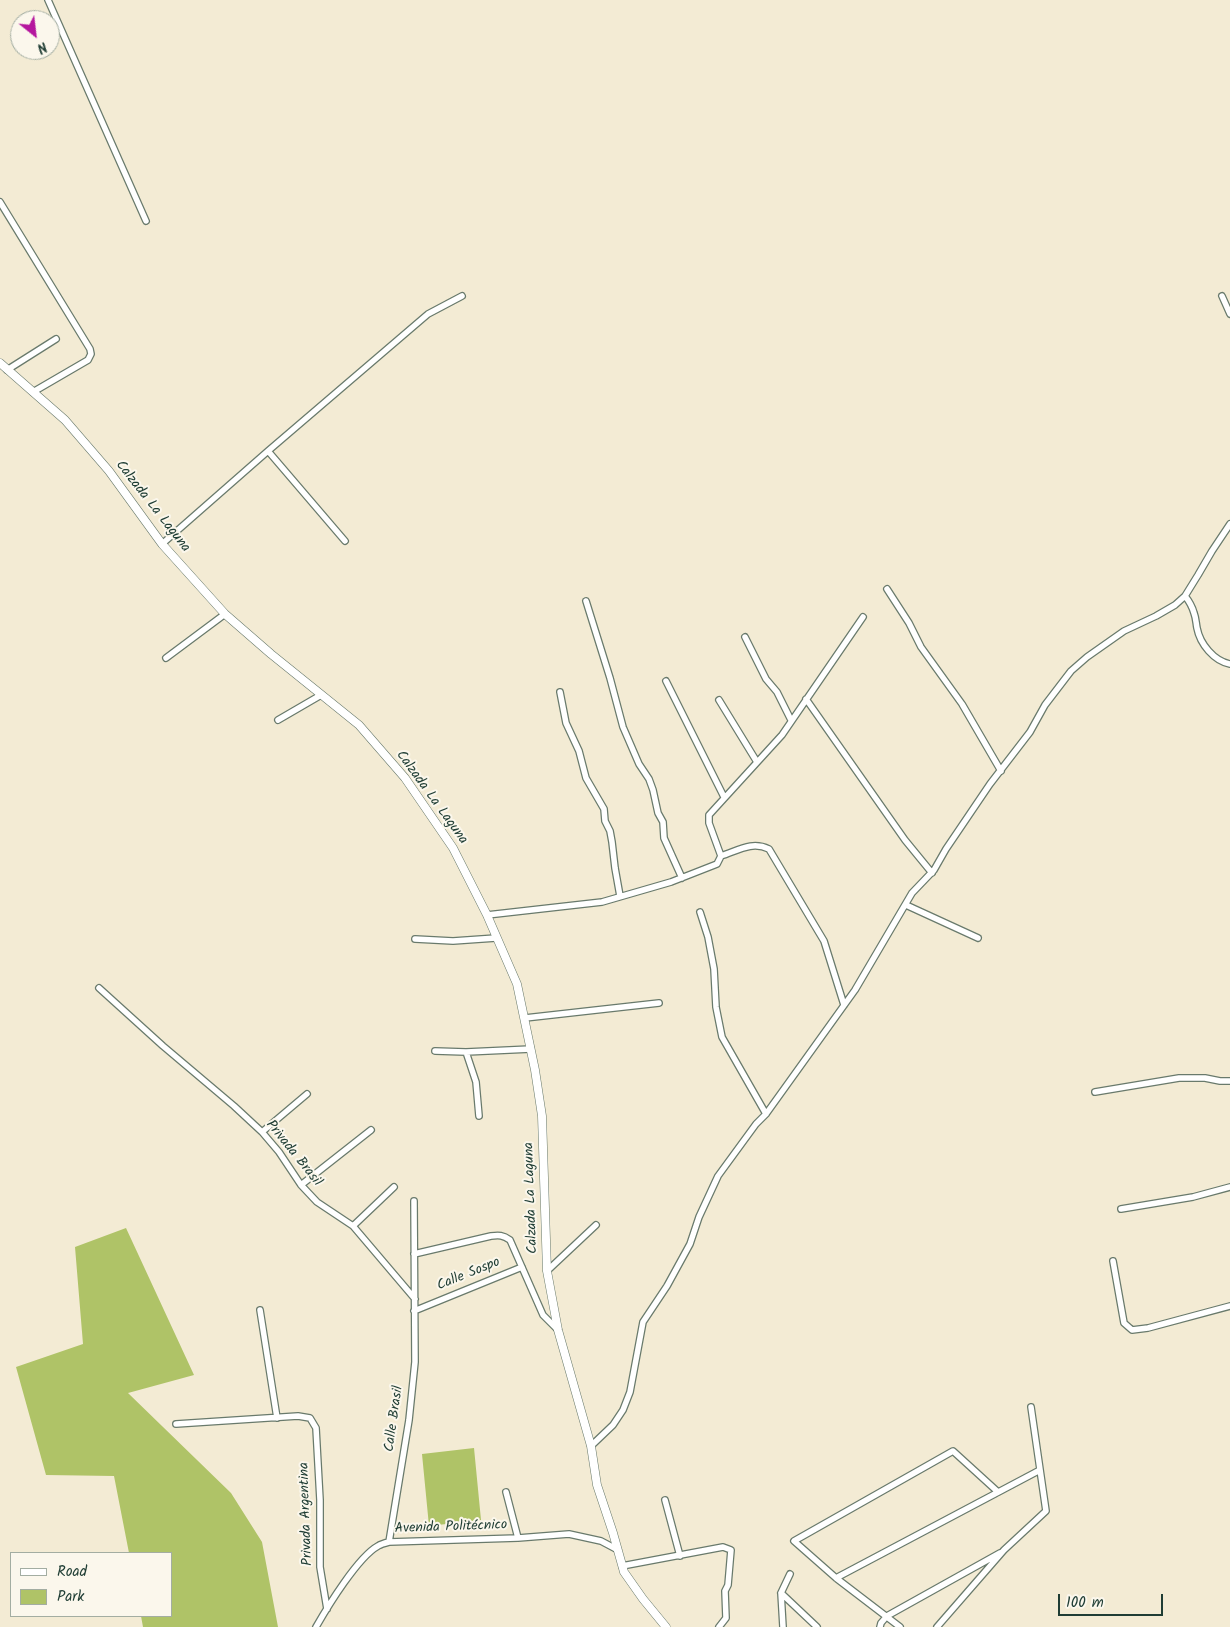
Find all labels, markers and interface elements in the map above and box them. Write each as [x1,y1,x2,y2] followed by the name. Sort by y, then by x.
[10,10,60,60] north arrow
[33,35,51,59] text: N
[111,458,193,556] street label: Calzada La Laguna
[391,748,471,848] street label: Calzada La Laguna
[261,1118,325,1190] street label: Privada Brasil
[522,1142,542,1254] street label: Calzada La Laguna
[435,1255,503,1295] street label: Calle Sospo
[382,1385,408,1453] street label: Calle Brasil
[297,1462,317,1566] street label: Privada Argentina
[394,1518,508,1538] street label: Avenida Politécnico
[10,1552,172,1617] legend
[57,1560,87,1584] text: Road
[1060,1584,1165,1616] scale bar
[57,1585,84,1609] text: Park
[1066,1591,1104,1615] text: 100 m

